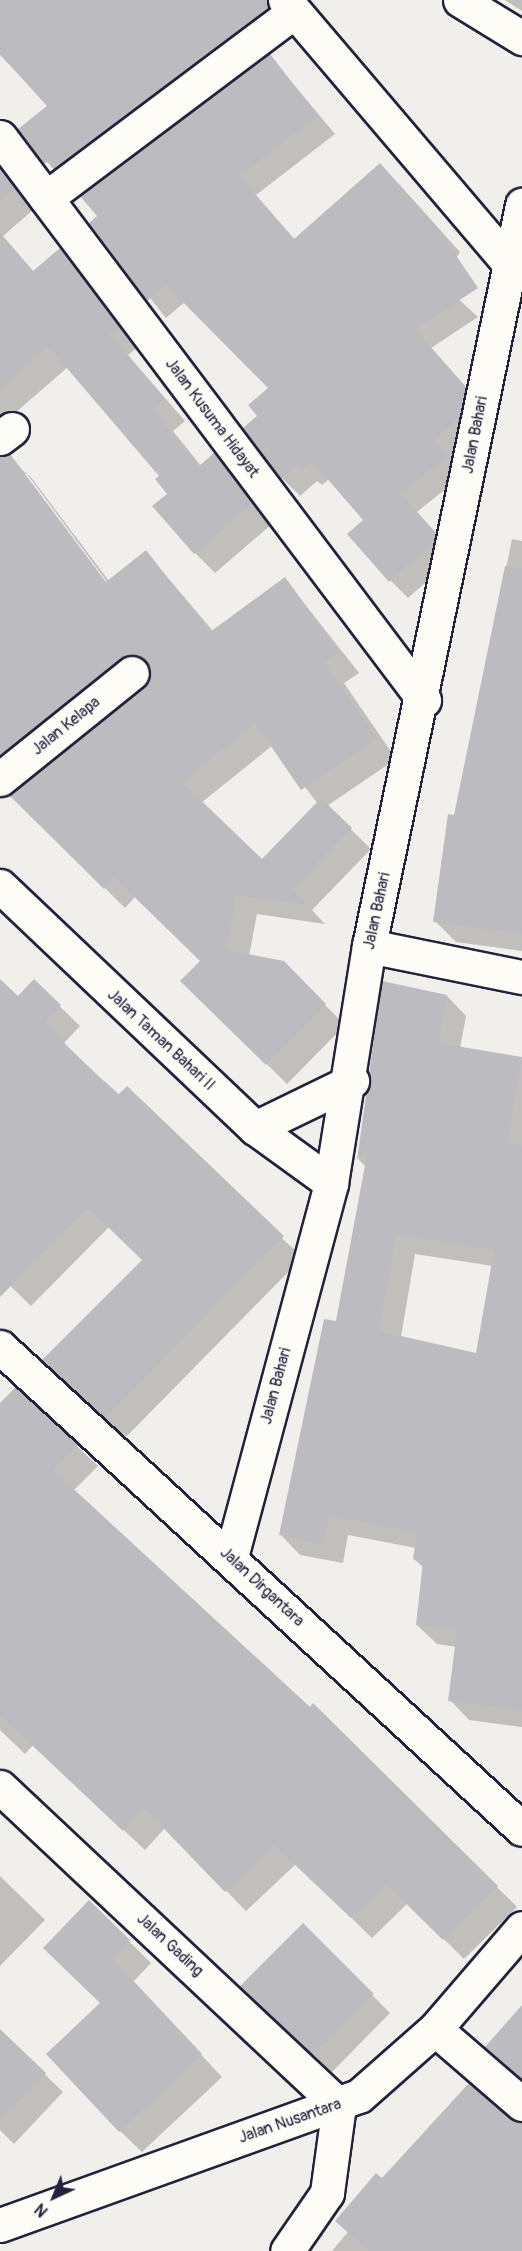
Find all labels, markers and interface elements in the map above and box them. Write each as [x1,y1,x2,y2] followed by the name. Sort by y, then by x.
[161,355,263,481] street label: Jalan Kusuma Hidayat
[458,395,492,475] street label: Jalan Bahari
[28,693,104,759] street label: Jalan Kelapa
[359,871,395,951] street label: Jalan Bahari
[103,985,219,1095] street label: Jalan Taman Bahari II
[257,1346,295,1426] street label: Jalan Bahari
[216,1543,308,1631] street label: Jalan Dirgantara
[133,1909,207,1981] street label: Jalan Gading
[236,2094,344,2148] street label: Jalan Nusantara
[24,2167,84,2227] north arrow
[31,2199,52,2221] text: N

